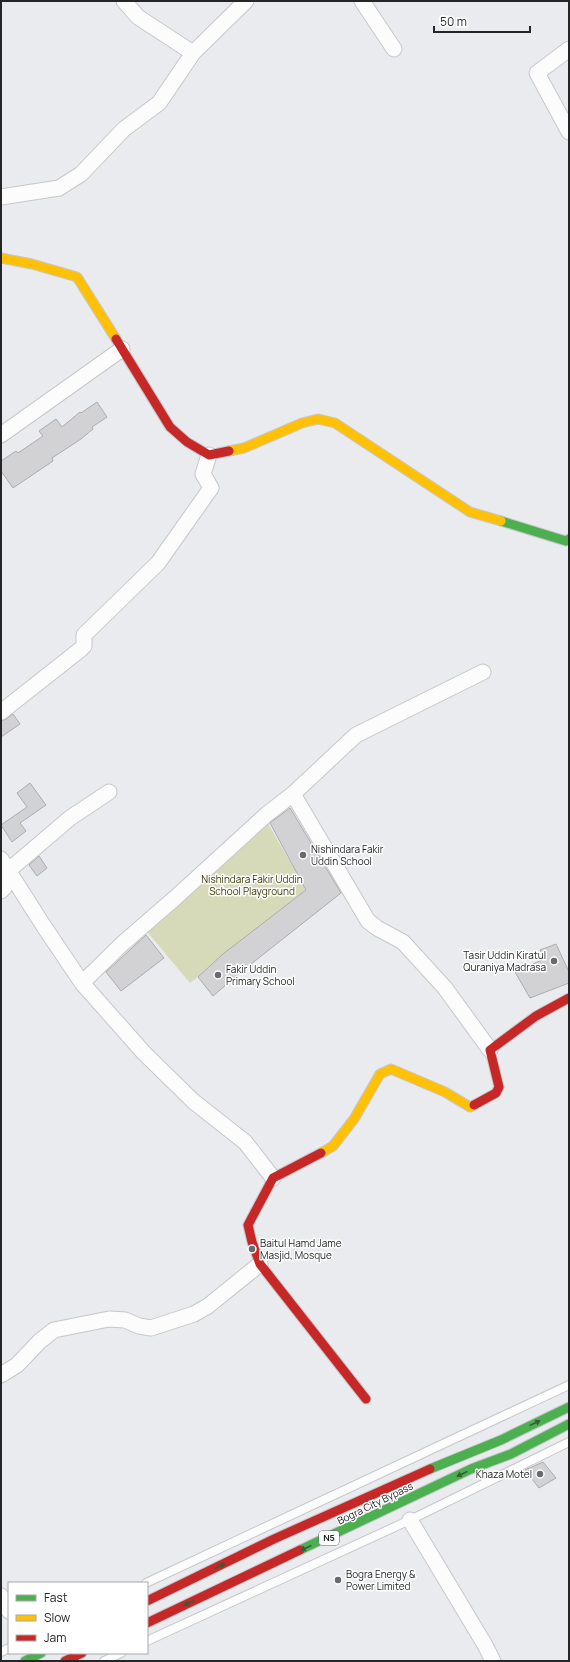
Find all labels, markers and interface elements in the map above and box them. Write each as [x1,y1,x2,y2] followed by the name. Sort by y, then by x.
[434,8,530,34] scale bar
[440,13,467,30] text: 50 m
[311,842,384,868] place label: Nishindara Fakir Uddin School
[298,850,308,860] marker: Nishindara Fakir Uddin School
[201,872,303,898] park label: Nishindara Fakir Uddin School Playground
[463,948,546,974] place label: Tasir Uddin Kiratul Quraniya Madrasa
[549,956,559,966] marker: Tasir Uddin Kiratul Quraniya Madrasa
[226,962,295,988] place label: Fakir Uddin Primary School
[213,970,223,980] marker: Fakir Uddin Primary School
[260,1236,342,1262] place label: Baitul Hamd Jame Masjid, Mosque
[247,1244,257,1254] marker: Baitul Hamd Jame Masjid, Mosque
[529,1420,541,1426] one-way arrow
[476,1467,532,1481] place label: Khaza Motel
[535,1469,545,1479] marker: Khaza Motel
[456,1471,467,1477] one-way arrow
[335,1479,415,1527] street label: Bogra City Bypass
[319,1531,339,1545] road number: N5
[301,1545,312,1551] one-way arrow
[214,1563,226,1569] one-way arrow
[346,1567,416,1593] place label: Bogra Energy & Power Limited
[333,1575,343,1585] marker: Bogra Energy & Power Limited
[8,1582,148,1654] legend
[44,1589,68,1606] text: Fast
[183,1600,194,1606] one-way arrow
[44,1609,70,1626] text: Slow
[44,1629,66,1646] text: Jam

